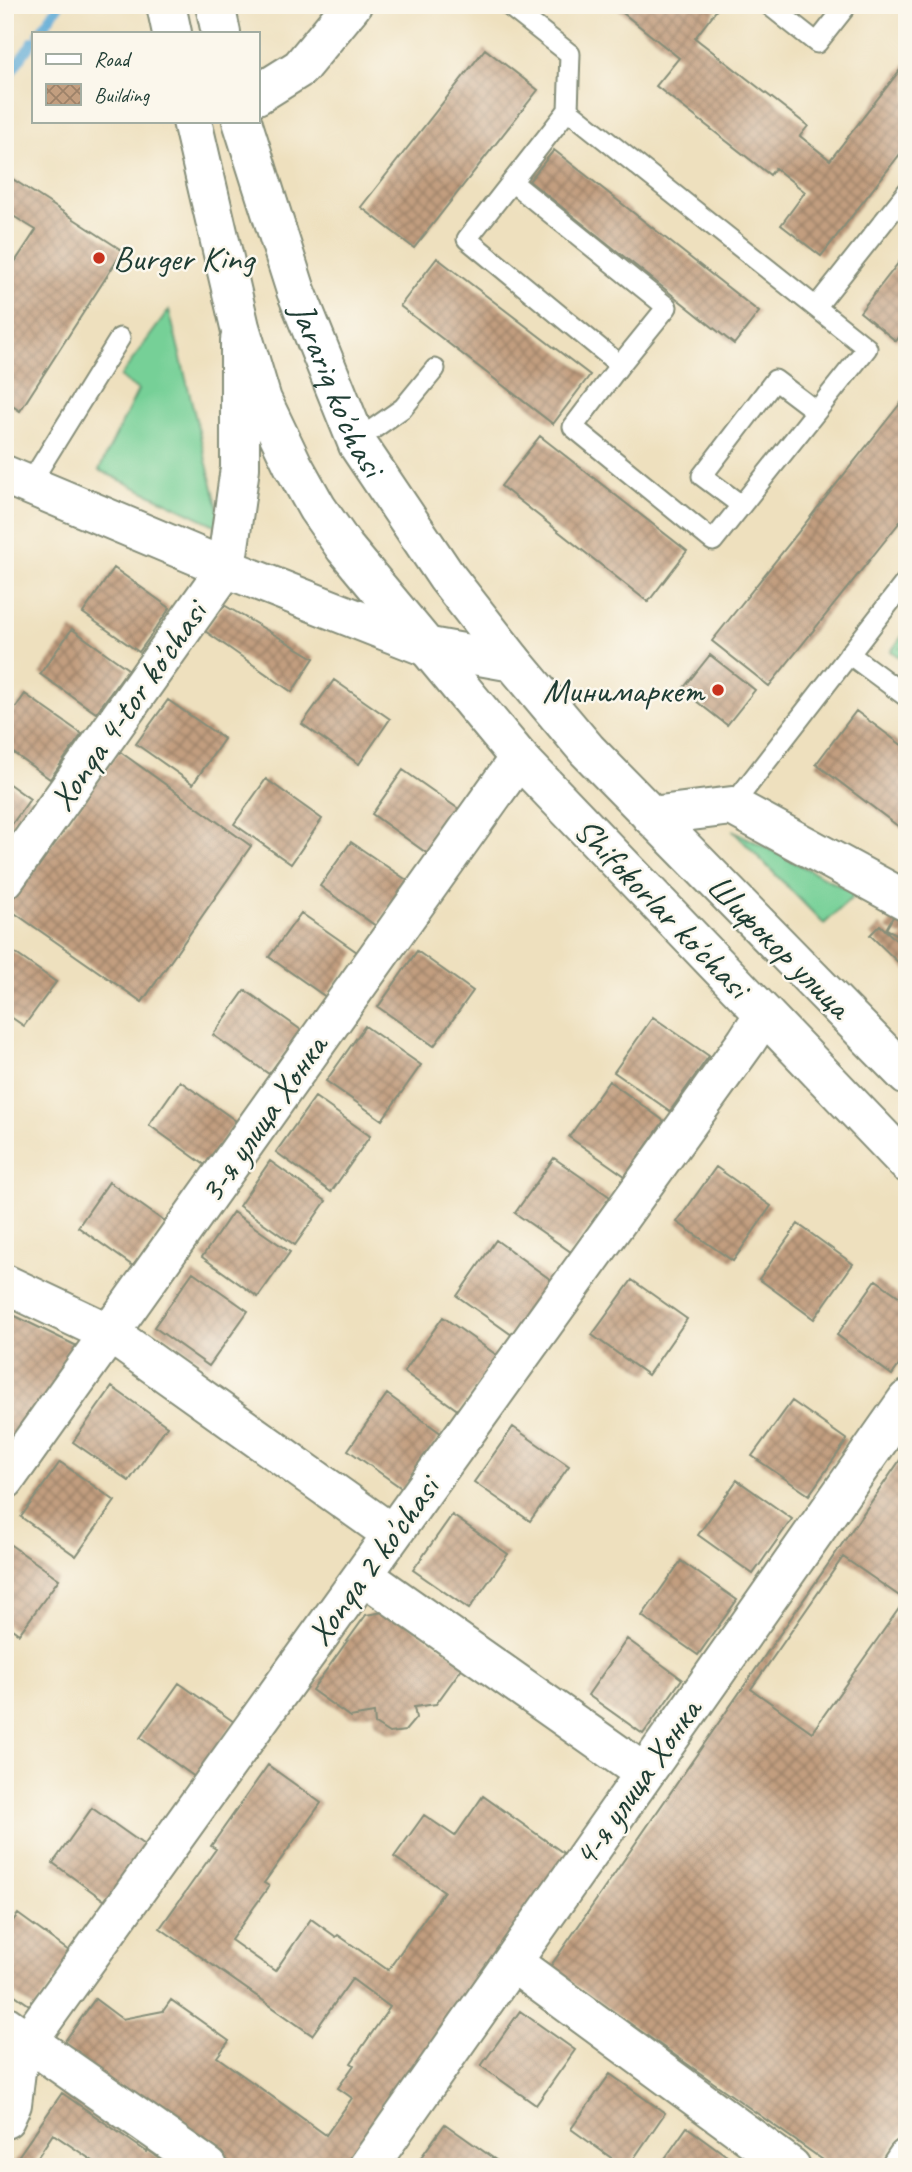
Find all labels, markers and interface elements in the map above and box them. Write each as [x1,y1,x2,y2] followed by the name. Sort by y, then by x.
[32,32,259,122] legend
[94,46,133,72] text: Road
[94,82,151,108] text: Building
[113,236,256,281] place label: Burger King
[91,250,107,266] marker: Burger King
[280,294,398,489] street label: Jarariq ko'chasi
[39,589,219,819] street label: Xonqa 4-tor ko'chasi
[543,668,707,713] place label: Минимаркет
[710,682,726,698] marker: Минимаркет
[564,808,763,1011] street label: Shifokorlar ko'chasi
[697,864,863,1030] street label: Шифокор улица
[189,1024,339,1212] street label: 3-я улица Хонка
[297,1464,452,1654] street label: Xonqa 2 ko'chasi
[563,1688,713,1876] street label: 4-я улица Хонка

